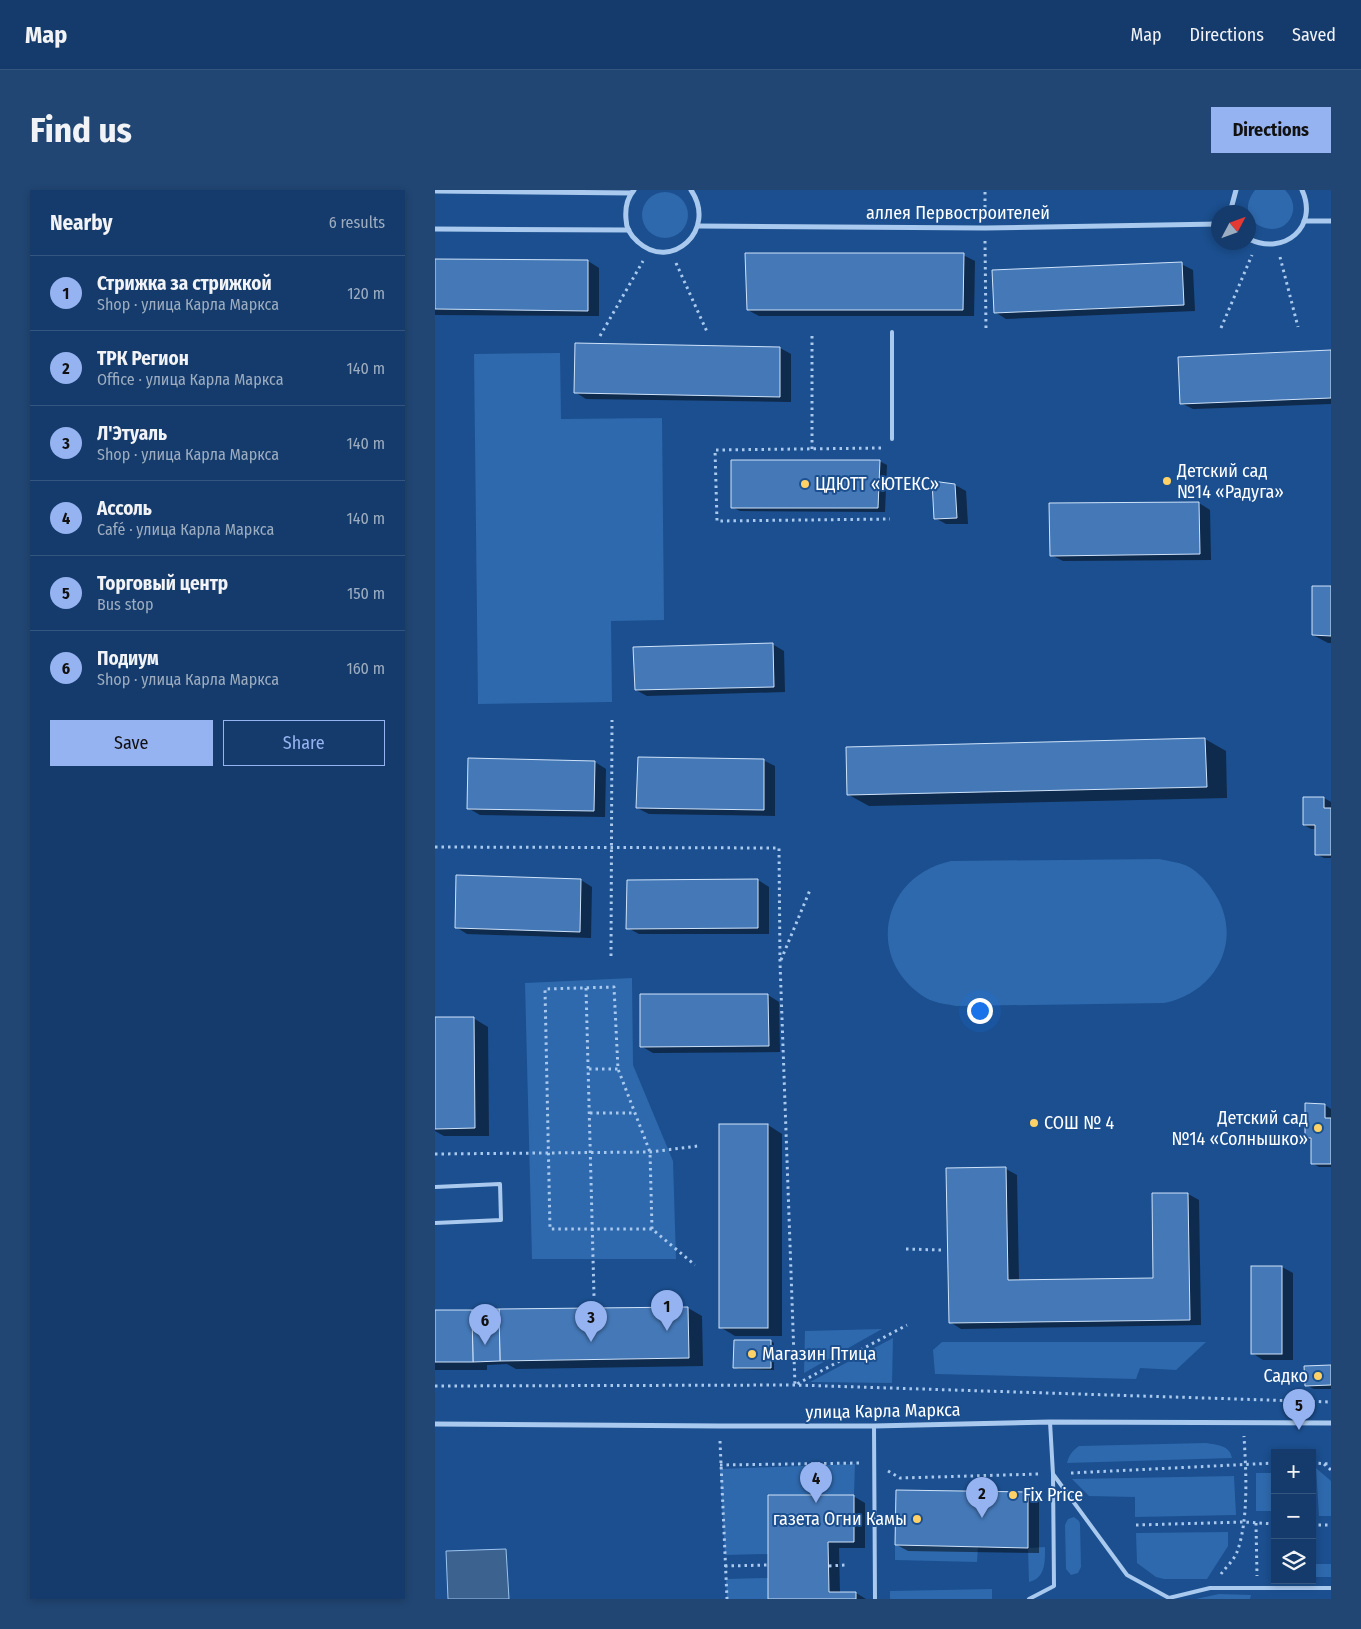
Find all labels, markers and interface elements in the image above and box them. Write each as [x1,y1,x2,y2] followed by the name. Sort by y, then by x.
[25,21,67,49] text: Map
[1130,24,1162,46] text: Map
[1190,24,1264,46] text: Directions
[1292,24,1336,46] text: Saved
[1211,107,1331,153] button: Directions
[30,109,132,151] text: Find us
[866,202,1050,224] street label: аллея Первостроителей
[1211,205,1256,250] north arrow
[50,210,112,236] text: Nearby
[329,213,385,232] text: 6 results
[97,272,272,295] text: Стрижка за стрижкой
[63,284,69,303] text: 1
[347,284,385,303] text: 120 m
[97,295,279,314] text: Shop · улица Карла Маркса
[97,347,189,370] text: ТРК Регион
[62,359,70,378] text: 2
[347,359,385,378] text: 140 m
[97,370,284,389] text: Office · улица Карла Маркса
[97,422,167,445] text: Л'Этуаль
[62,434,70,453] text: 3
[347,434,385,453] text: 140 m
[97,445,279,464] text: Shop · улица Карла Маркса
[1176,460,1284,503] place label: Детский сад №14 «Радуга»
[815,473,939,495] place label: ЦДЮТТ «ЮТЕКС»
[1161,475,1173,487] marker: Детский сад №14 «Радуга»
[799,478,811,490] marker: ЦДЮТТ «ЮТЕКС»
[97,497,152,520] text: Ассоль
[62,509,70,528] text: 4
[347,509,385,528] text: 140 m
[97,520,274,539] text: Café · улица Карла Маркса
[97,572,228,595] text: Торговый центр
[62,584,70,603] text: 5
[347,584,385,603] text: 150 m
[97,595,153,614] text: Bus stop
[97,647,159,670] text: Подиум
[62,659,70,678] text: 6
[346,659,385,678] text: 160 m
[97,670,279,689] text: Shop · улица Карла Маркса
[50,720,213,766] button: Save
[223,720,385,766] button: Share
[967,998,993,1024] your location
[1171,1107,1308,1150] place label: Детский сад №14 «Солнышко»
[1044,1112,1114,1134] place label: СОШ № 4
[1028,1117,1040,1129] marker: СОШ № 4
[1312,1122,1324,1134] marker: Детский сад №14 «Солнышко»
[651,1290,683,1331] pin: 1
[575,1301,607,1342] pin: 3
[469,1304,501,1345] pin: 6
[762,1343,877,1365] place label: Магазин Птица
[746,1348,758,1360] marker: Магазин Птица
[1263,1365,1308,1387] place label: Садко
[1312,1370,1324,1382] marker: Садко
[1283,1389,1315,1430] pin: 5
[805,1399,961,1423] street label: улица Карла Маркса
[1271,1449,1316,1584] map controls
[1271,1449,1316,1494] button: +
[800,1462,832,1503] pin: 4
[966,1477,998,1518] pin: 2
[1023,1484,1083,1506] place label: Fix Price
[1007,1489,1019,1501] marker: Fix Price
[1271,1494,1316,1539] button: −
[773,1508,907,1530] place label: газета Огни Камы
[911,1513,923,1525] marker: газета Огни Камы
[1271,1539,1316,1584] button: layers

